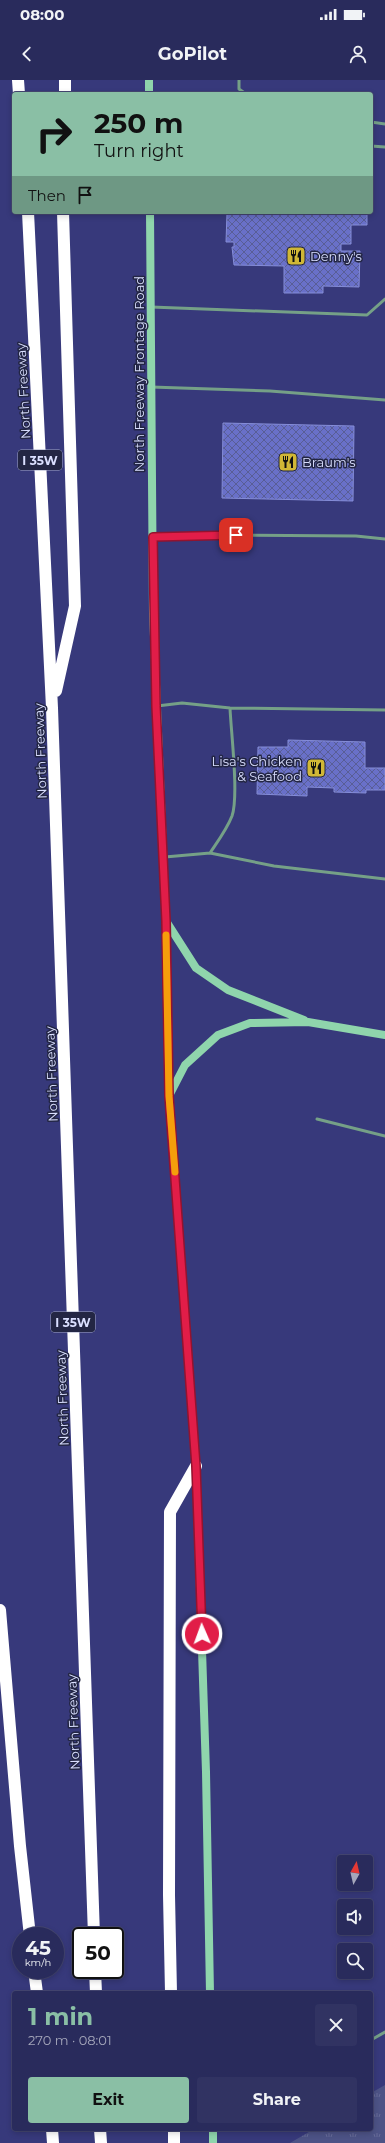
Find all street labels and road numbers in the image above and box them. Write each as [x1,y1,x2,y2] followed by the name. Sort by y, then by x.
[131,276,147,472] street label: North Freeway Frontage Road
[12,342,34,439] street label: North Freeway
[18,450,62,470] road number: I 35W
[30,702,50,799] street label: North Freeway
[41,1025,61,1122] street label: North Freeway
[51,1312,95,1332] road number: I 35W
[52,1349,72,1446] street label: North Freeway
[63,1673,83,1770] street label: North Freeway

